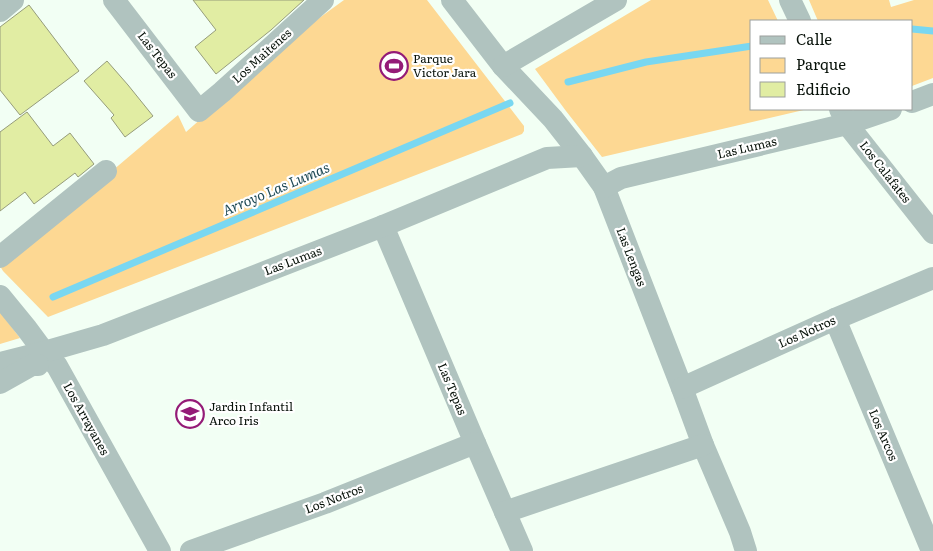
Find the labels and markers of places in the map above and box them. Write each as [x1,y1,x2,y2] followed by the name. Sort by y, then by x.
[413,49,477,81] place label: Parque Victor Jara
[379,51,409,81] sports icon: Parque Victor Jara
[209,397,293,429] place label: Jardin Infantil Arco Iris
[175,399,205,429] school or university icon: Jardin Infantil Arco Iris

